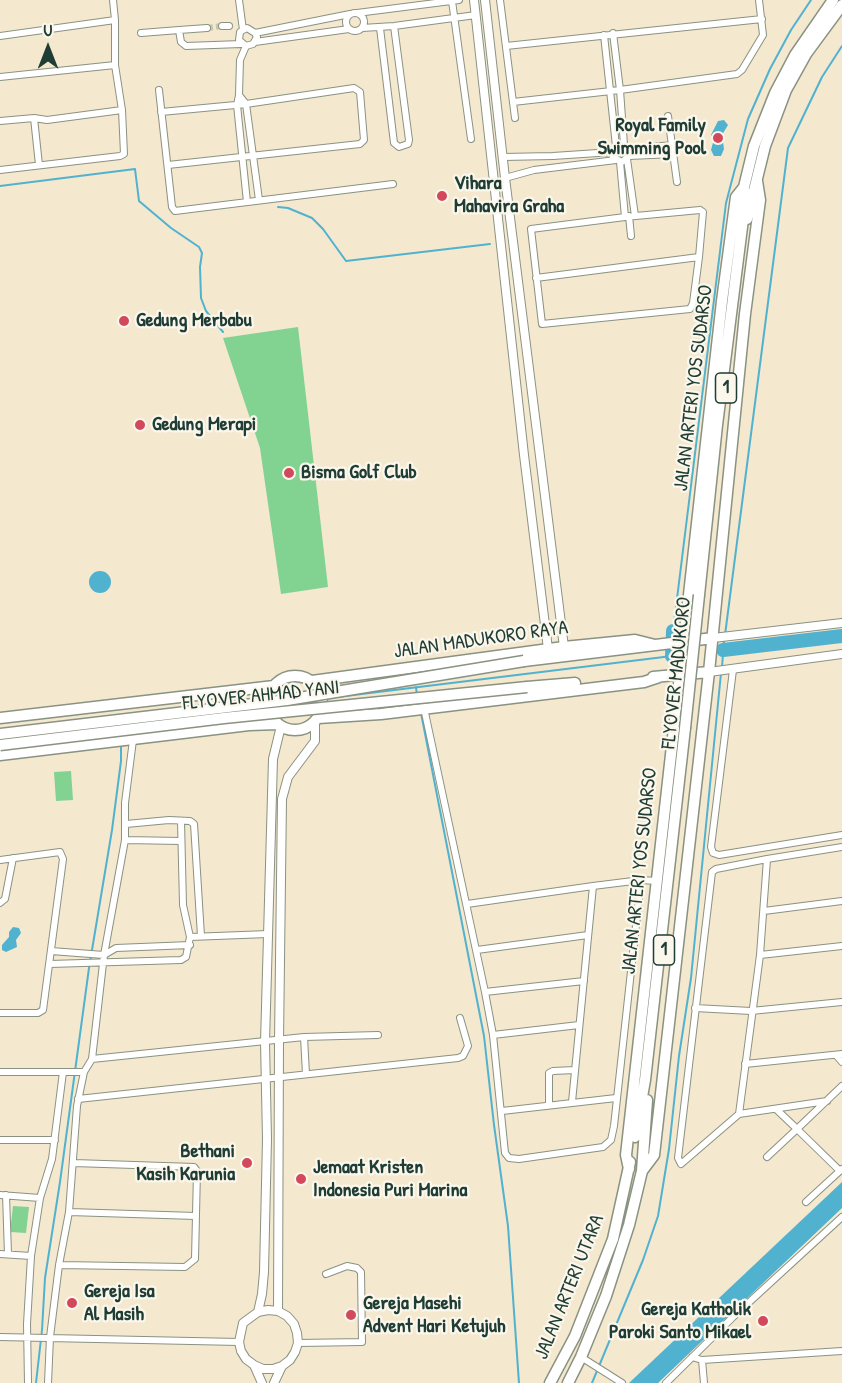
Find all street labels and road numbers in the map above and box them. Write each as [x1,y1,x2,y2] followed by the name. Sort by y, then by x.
[669,284,719,492] street label: JALAN ARTERI YOS SUDARSO
[716,373,736,403] road number: 1
[657,596,697,750] street label: FLYOVER MADUKORO
[392,616,570,664] street label: JALAN MADUKORO RAYA
[181,676,341,716] street label: FLYOVER AHMAD YANI
[617,767,663,975] street label: JALAN ARTERI YOS SUDARSO
[654,935,674,965] road number: 1
[530,1211,610,1363] street label: JALAN ARTERI UTARA

